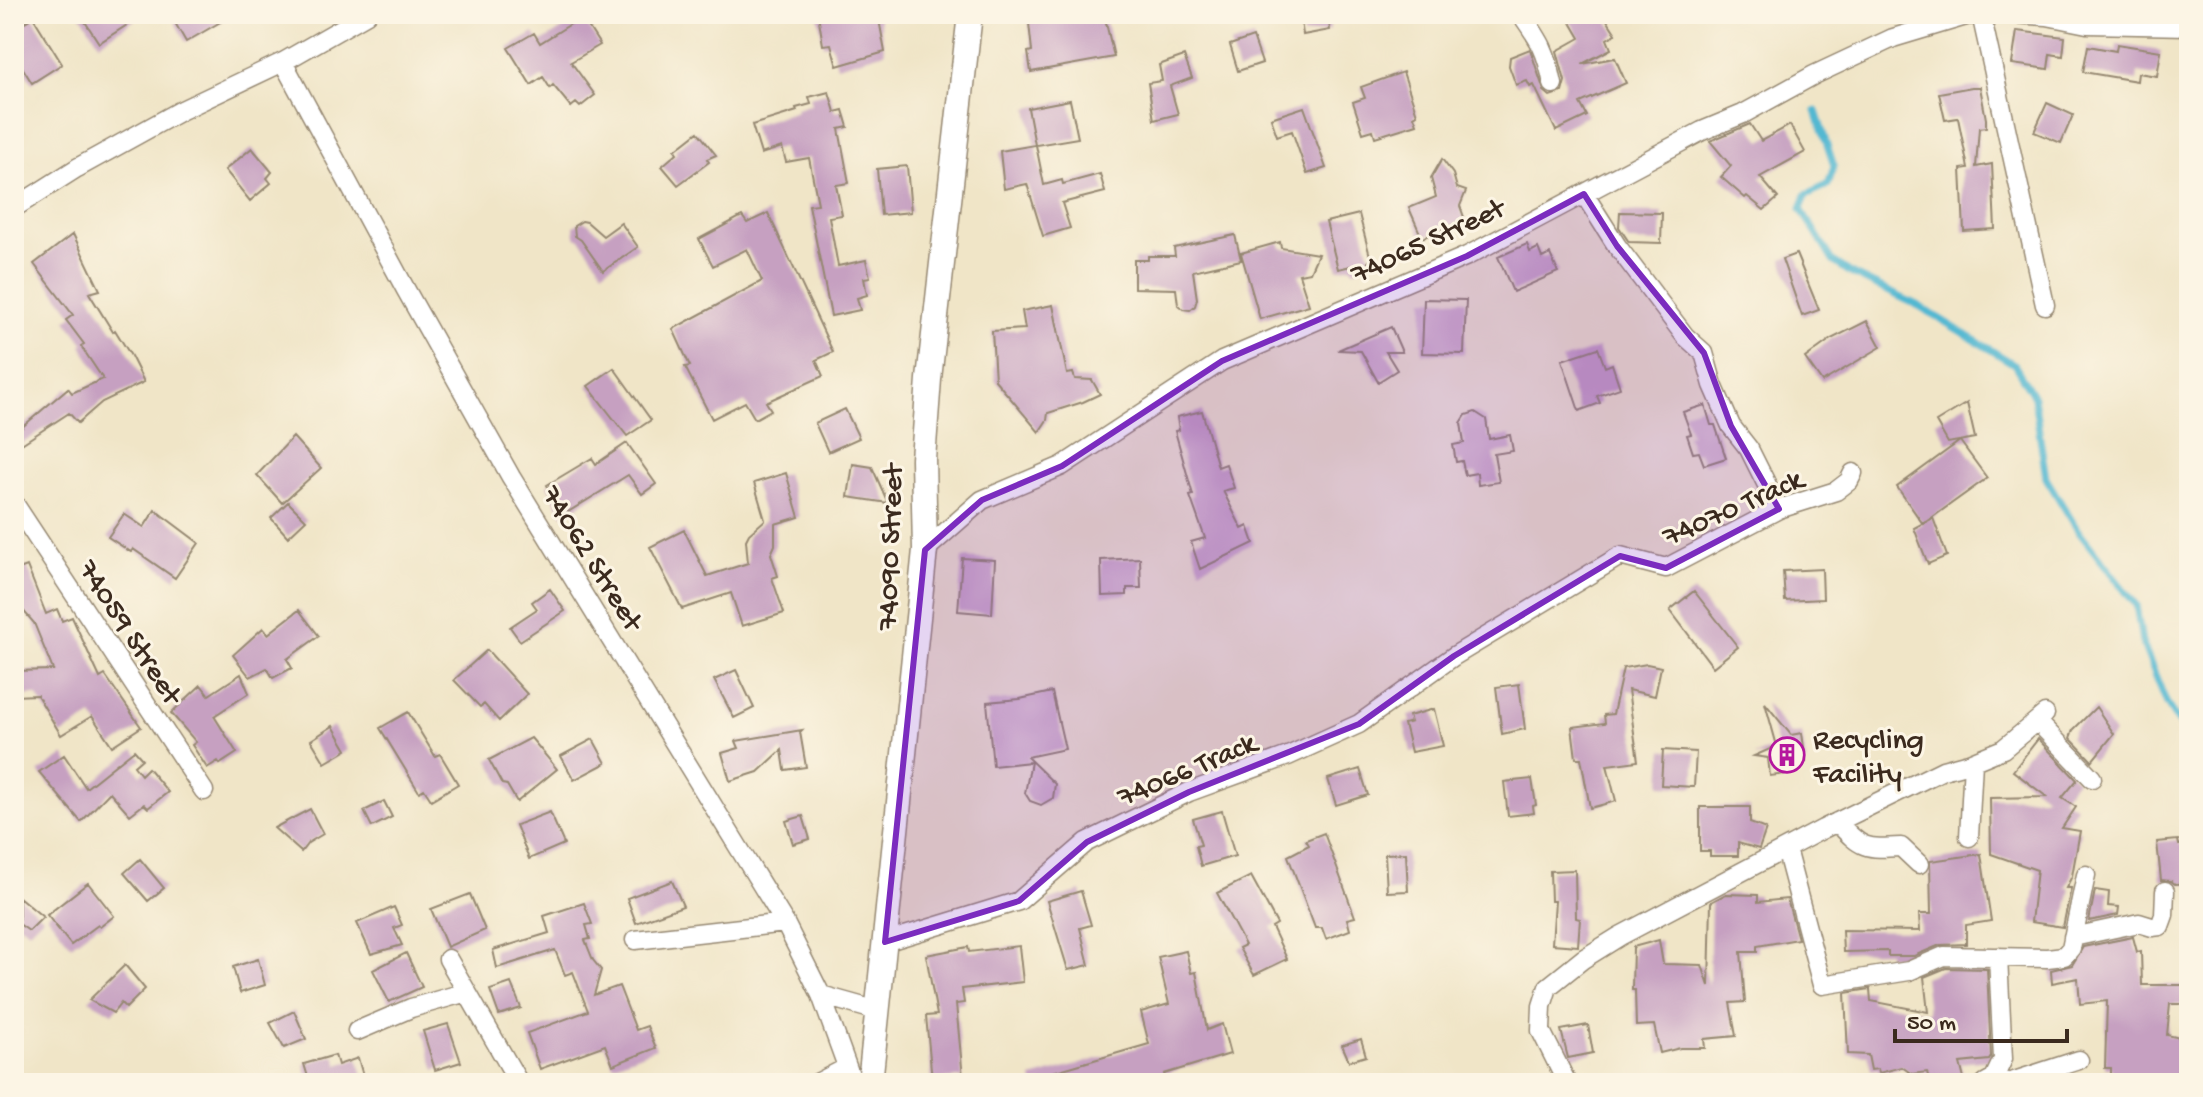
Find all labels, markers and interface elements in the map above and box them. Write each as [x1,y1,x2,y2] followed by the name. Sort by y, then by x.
[1346,191,1514,294] street label: 74065 Street
[872,461,913,632] street label: 74090 Street
[1658,463,1811,557] street label: 74070 Track
[531,480,650,640] street label: 74062 Street
[68,554,189,714] street label: 74059 Street
[1812,725,1924,794] place label: Recycling Facility
[1112,726,1265,817] street label: 74066 Track
[1768,736,1806,774] building icon: Recycling Facility
[1895,993,2067,1043] scale bar
[1907,1010,1956,1039] text: 50 m

